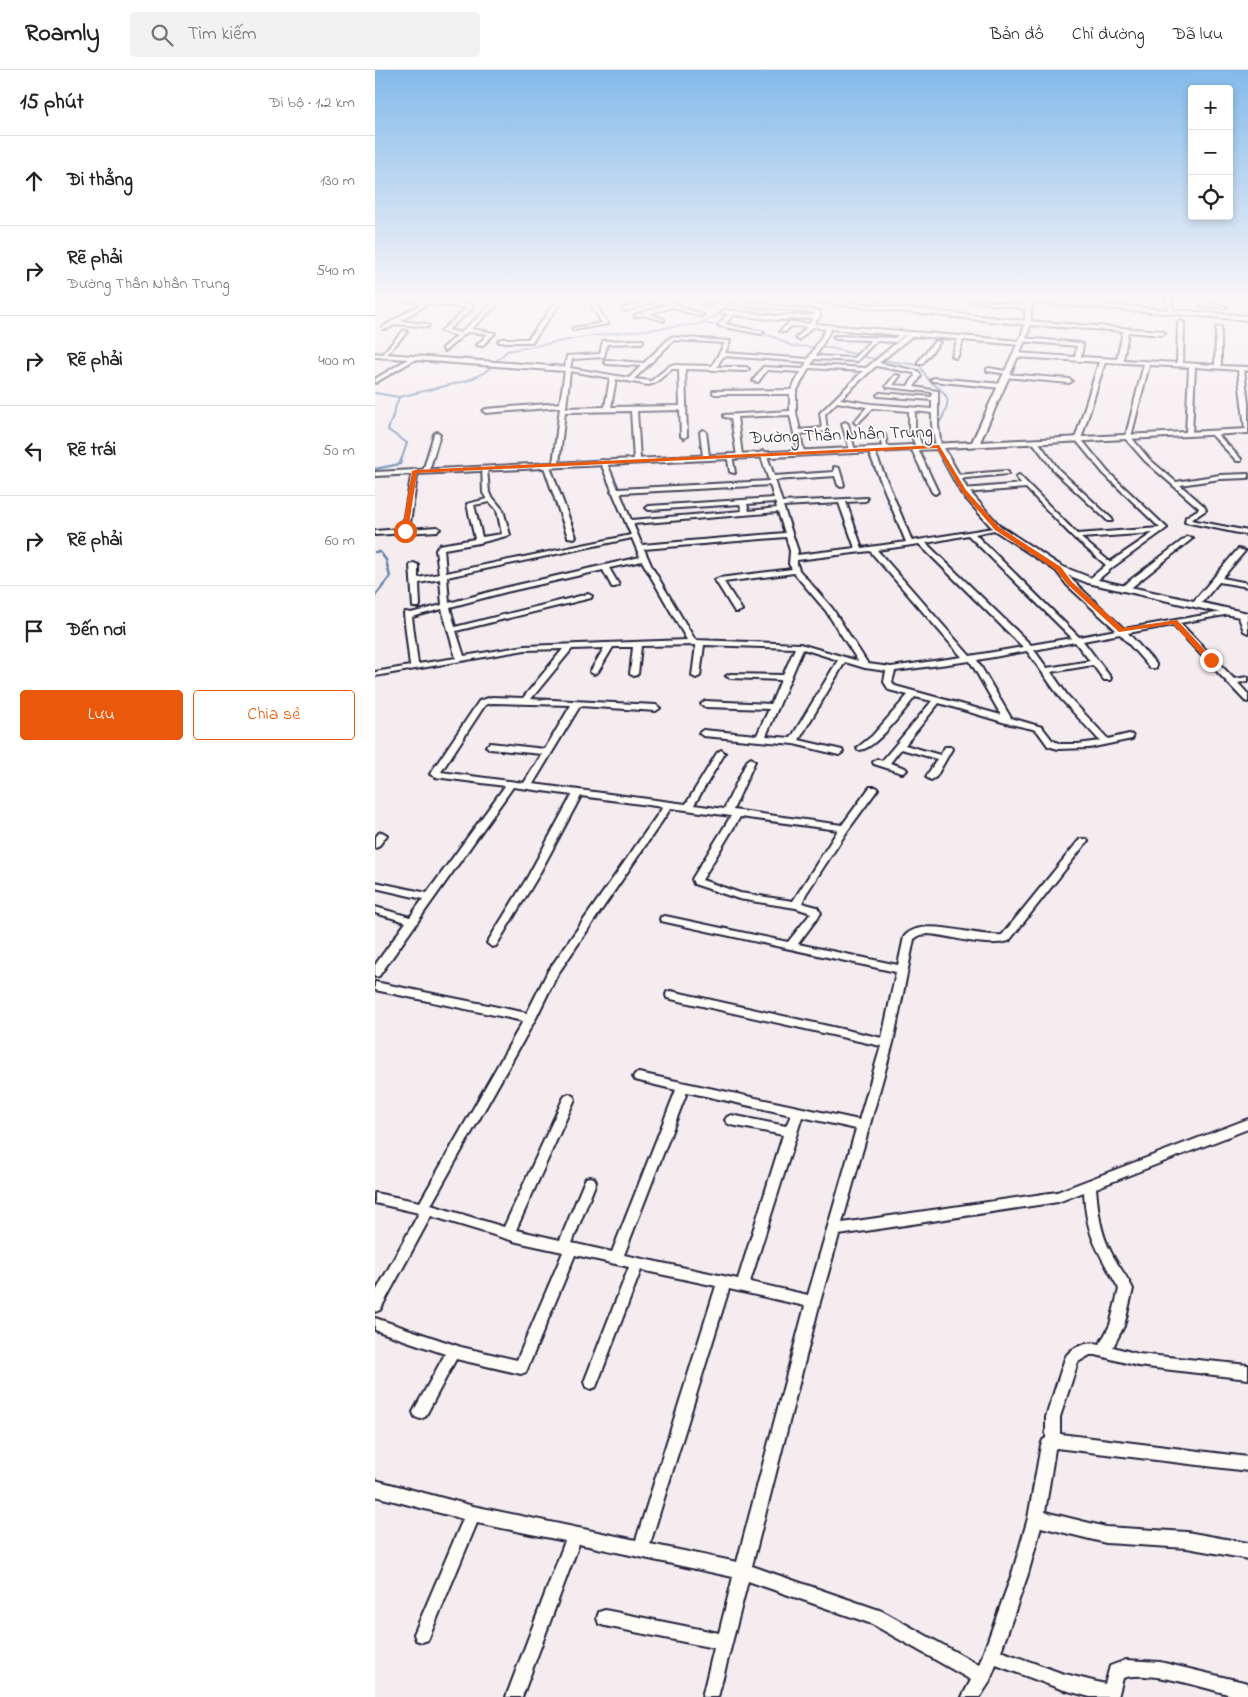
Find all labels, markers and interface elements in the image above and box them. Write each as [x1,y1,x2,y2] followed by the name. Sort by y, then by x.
[130,12,480,57] search box
[25,17,100,52] text: Roamly
[148,21,176,49] icon: search
[188,21,257,48] text: Tìm kiếm
[990,22,1044,48] text: Bản đồ
[1072,22,1145,48] text: Chỉ đường
[1173,22,1223,48] text: Đã lưu
[1188,85,1233,220] map controls
[1188,85,1233,130] button: +
[20,88,84,118] text: 15 phút
[269,91,355,115] text: Đi bộ · 1.2 km
[1188,130,1233,175] button: −
[20,167,48,195] icon: ahead
[67,167,133,194] text: Đi thẳng
[320,169,355,193] text: 130 m
[1188,175,1233,220] button: locate
[67,245,123,272] text: Rẽ phải
[20,257,48,285] icon: right
[316,259,355,283] text: 540 m
[67,272,230,296] text: Đường Thân Nhân Trung
[20,347,48,375] icon: right
[67,347,123,374] text: Rẽ phải
[318,349,355,373] text: 400 m
[748,420,933,453] street label: Đường Thân Nhân Trung
[20,437,48,465] icon: left
[67,437,116,464] text: Rẽ trái
[323,439,355,463] text: 50 m
[394,520,417,543] route start
[20,527,48,555] icon: right
[67,527,123,554] text: Rẽ phải
[325,529,355,553] text: 60 m
[20,617,48,645] icon: arrive
[67,617,126,644] text: Đến nơi
[1200,649,1223,672] route end
[20,690,183,740] button: Lưu
[193,690,355,740] button: Chia sẻ

